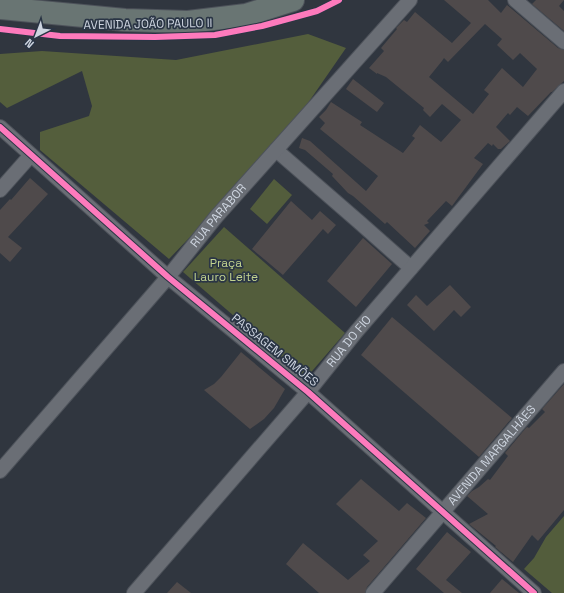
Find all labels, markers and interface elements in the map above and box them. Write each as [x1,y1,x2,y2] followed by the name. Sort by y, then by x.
[83,15,213,33] street label: AVENIDA JOÃO PAULO II
[16,16,56,56] north arrow
[22,36,37,51] text: N
[187,180,250,251] street label: RUA PARABOR
[194,255,258,285] park label: Praça Lauro Leite
[228,310,322,390] street label: PASSAGEM SIMÕES
[323,312,375,371] street label: RUA DO FIO
[444,401,539,509] street label: AVENIDA MARGALHÃES

